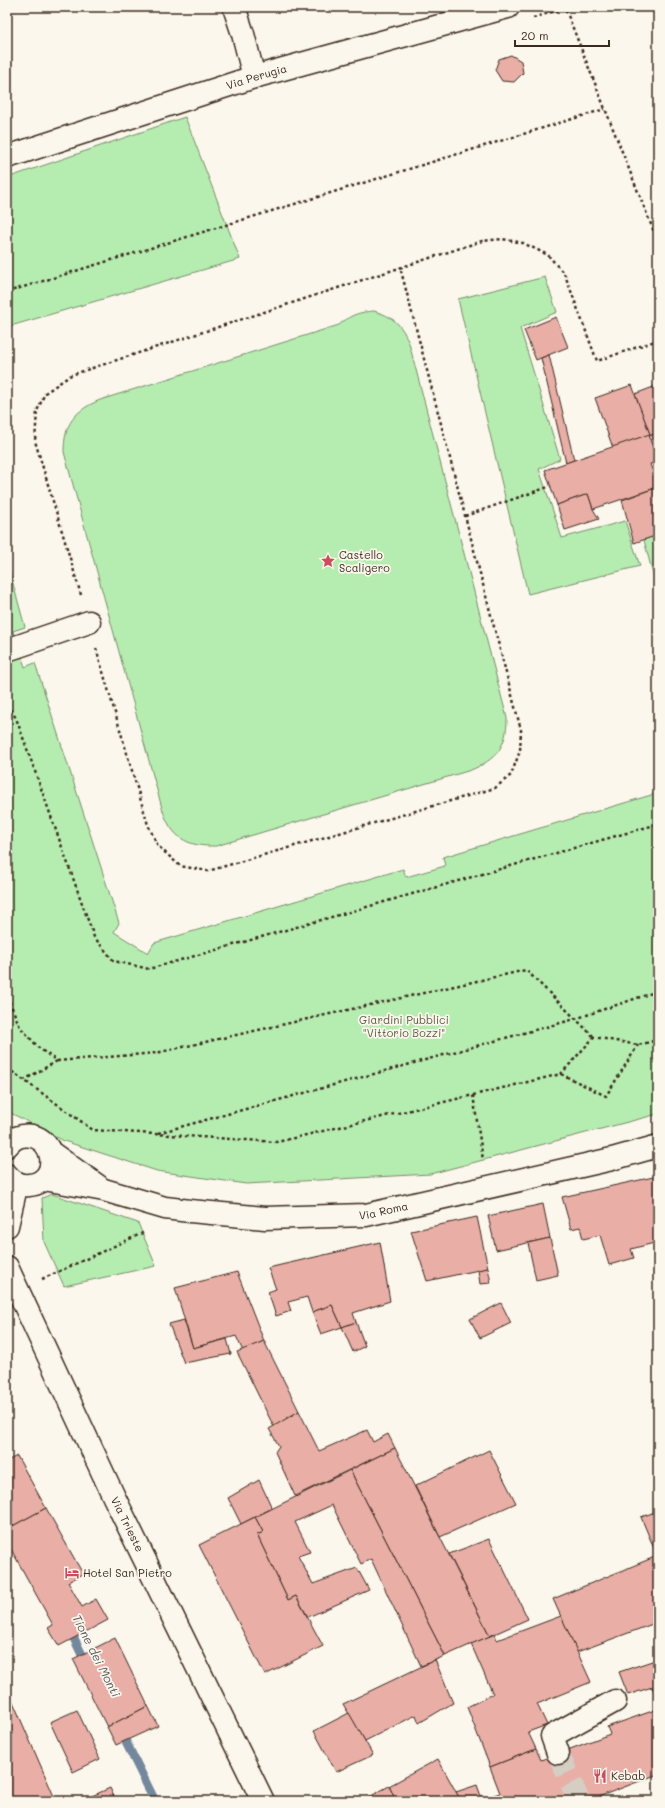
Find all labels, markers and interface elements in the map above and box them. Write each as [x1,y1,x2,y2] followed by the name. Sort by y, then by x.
[515,22,609,48] scale bar
[521,27,549,43] text: 20 m
[224,60,288,93] street label: Via Perugia
[339,547,390,575] place label: Castello Scaligero
[320,553,336,569] place icon: Castello Scaligero
[359,1012,449,1040] park label: Giardini Pubblici "Vittorio Bozzi"
[359,1198,410,1222] street label: Via Roma
[108,1494,148,1554] street label: Via Trieste
[64,1565,80,1581] hotel icon: Hotel San Pietro
[83,1565,172,1580] place label: Hotel San Pietro
[69,1612,125,1700] water label: Tione dei Monti
[592,1768,608,1784] restaurant icon: Kebab
[611,1768,645,1783] place label: Kebab

